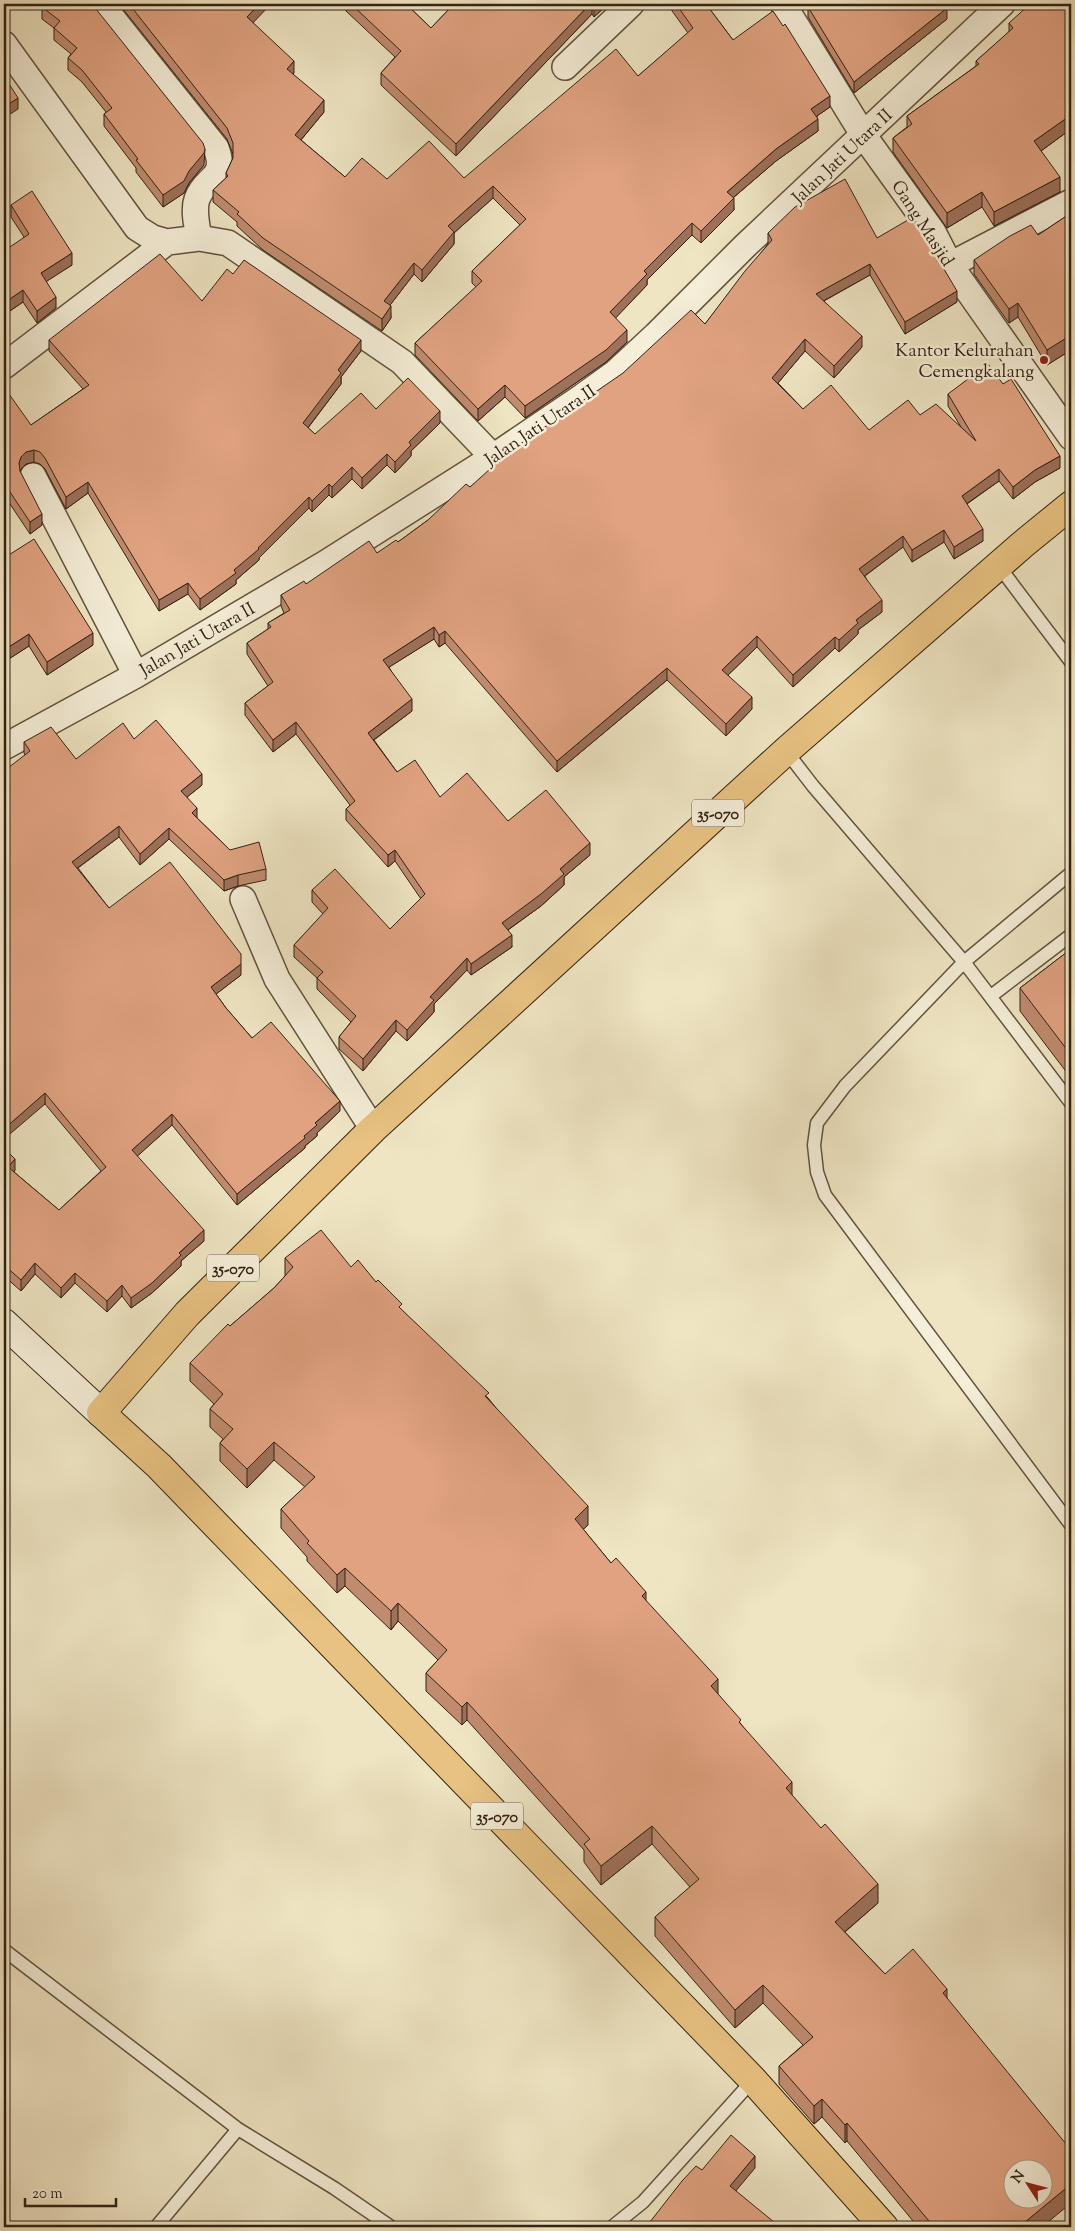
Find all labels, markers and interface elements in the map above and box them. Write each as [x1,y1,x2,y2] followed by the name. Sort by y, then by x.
[786,104,900,212] street label: Jalan Jati Utara II
[884,176,959,272] street label: Gang Masjid
[895,339,1034,386] place label: Kantor Kelurahan Cemengkalang
[1038,354,1050,366] marker: Kantor Kelurahan Cemengkalang
[479,380,602,474] street label: Jalan Jati Utara II
[135,597,261,685] street label: Jalan Jati Utara II
[692,800,744,826] road number: 35-070
[207,1254,259,1282] road number: 35-070
[471,1802,523,1830] road number: 35-070
[1002,2158,1052,2208] north arrow
[1008,2167,1030,2188] text: N
[25,2176,116,2208] scale bar
[32,2184,63,2205] text: 20 m

